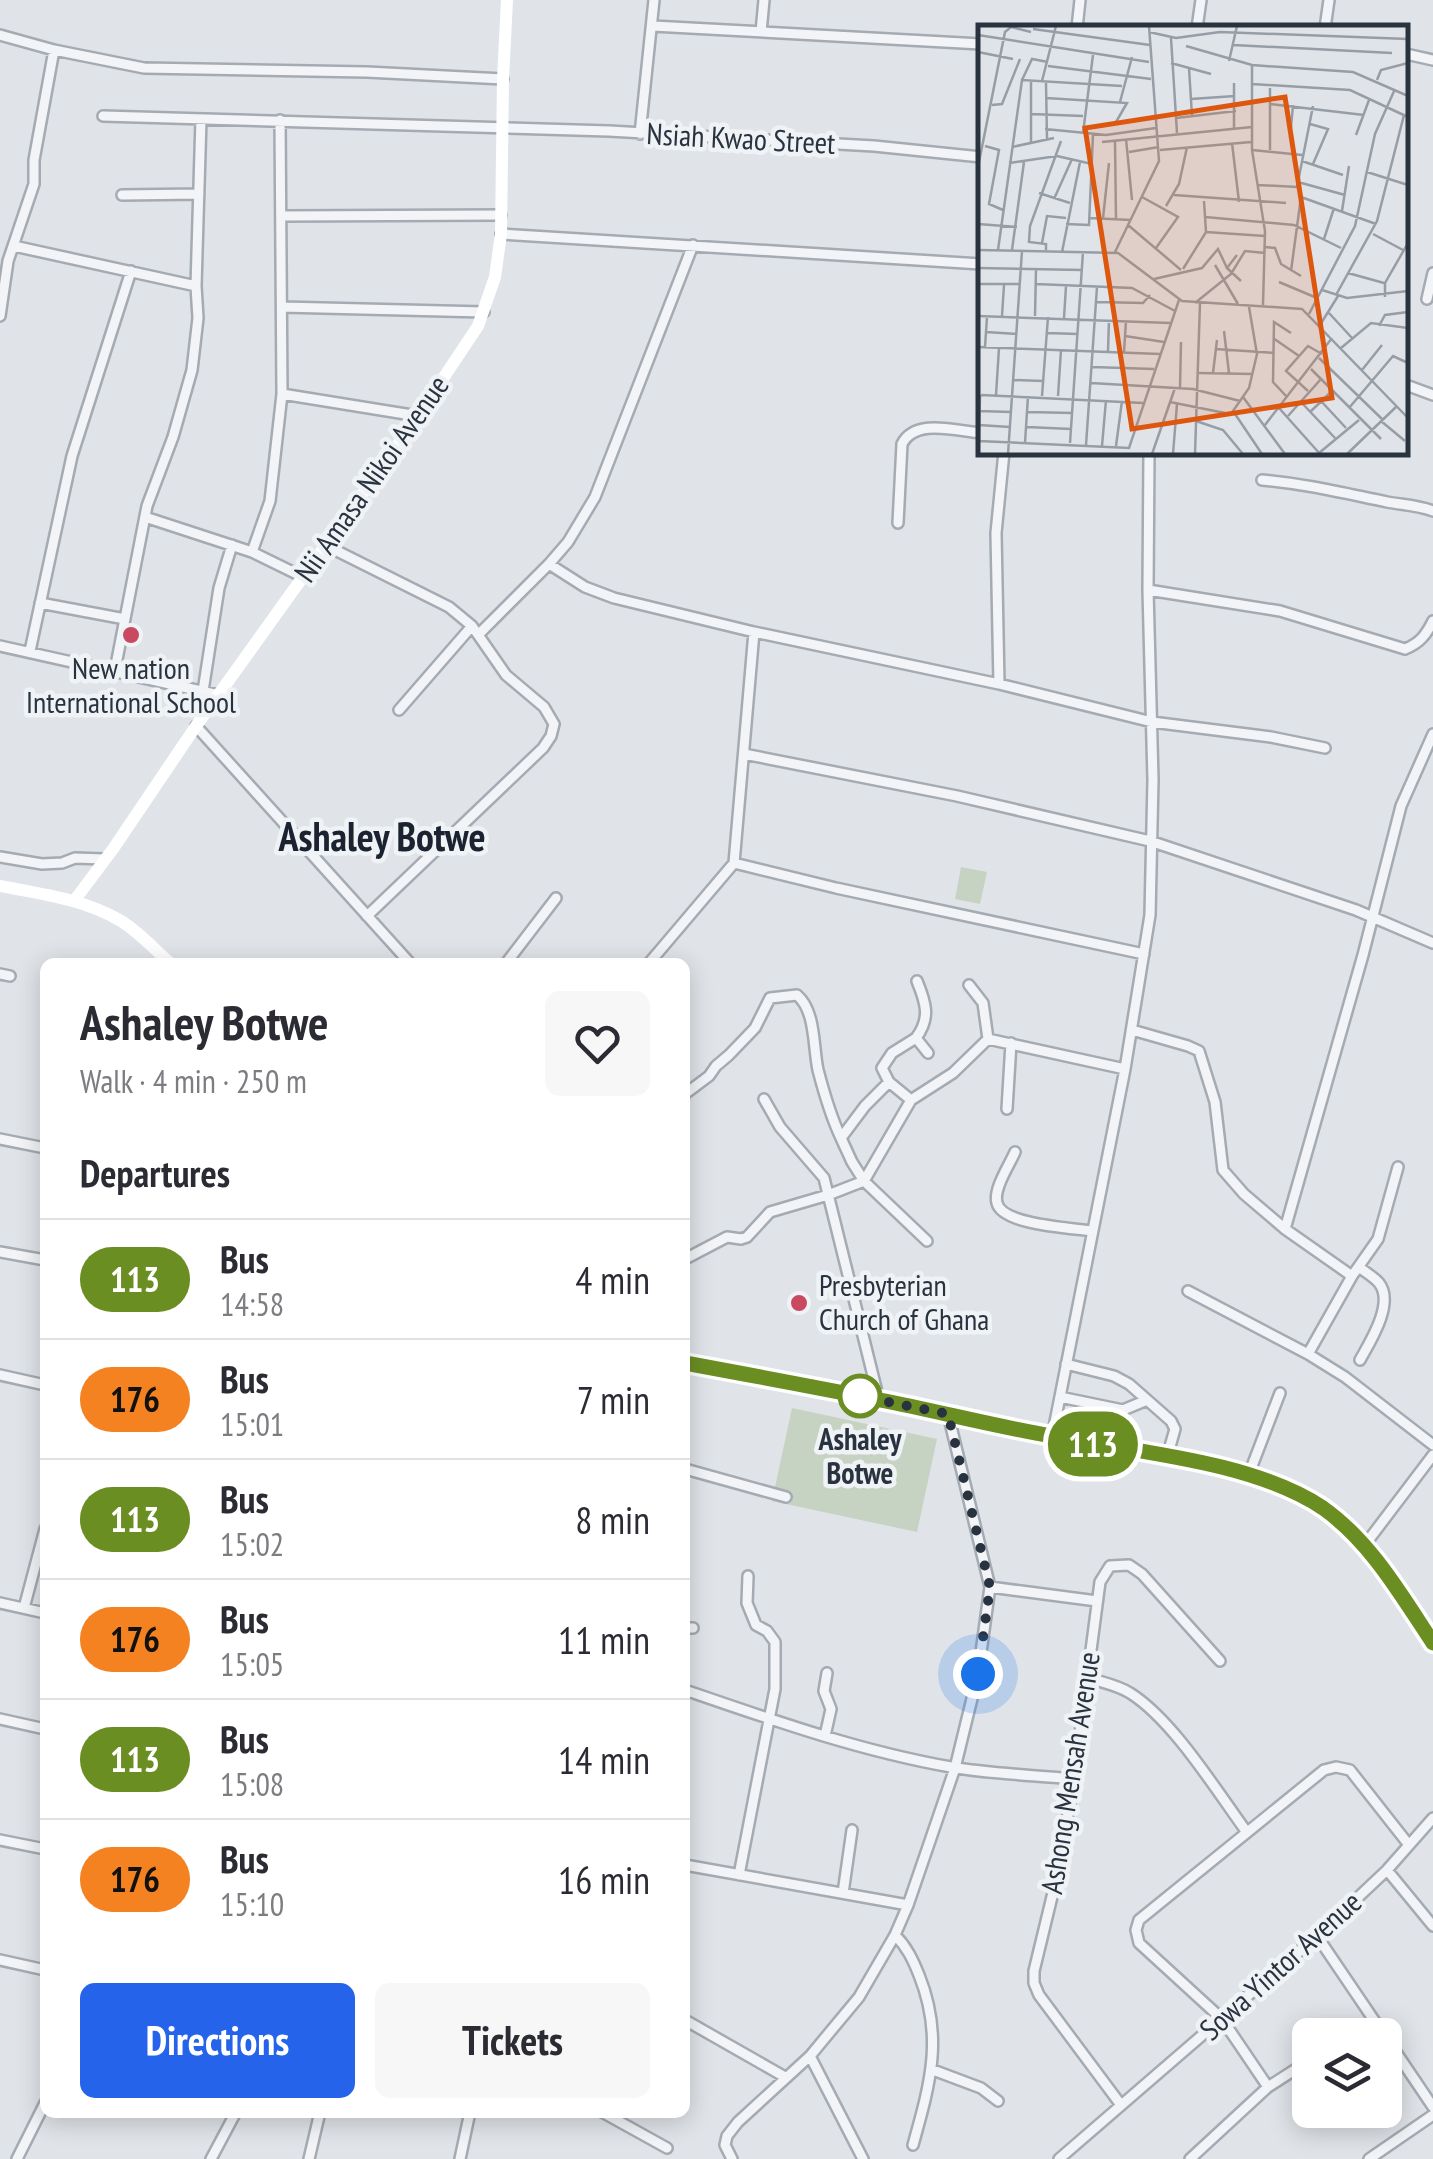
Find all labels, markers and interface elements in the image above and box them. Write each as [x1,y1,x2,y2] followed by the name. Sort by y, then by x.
[978,25,1408,455] inset map
[646,113,837,162] street label: Nsiah Kwao Street
[285,367,457,589] street label: Nii Amasa Nikoi Avenue
[120,624,142,646] marker: New nation International School
[26,648,236,721] place label: New nation International School
[277,810,486,862] district label: Ashaley Botwe
[80,991,329,1053] text: Ashaley Botwe
[545,991,650,1096] button: heart
[80,1060,307,1102] text: Walk · 4 min · 250 m
[80,1148,230,1197] text: Departures
[220,1234,269,1283] text: Bus
[575,1255,650,1304] text: 4 min
[110,1256,160,1302] text: 113
[819,1265,989,1338] place label: Presbyterian Church of Ghana
[220,1283,284,1325] text: 14:58
[788,1292,810,1314] marker: Presbyterian Church of Ghana
[220,1354,269,1403] text: Bus
[577,1375,650,1424] text: 7 min
[839,1375,881,1417] marker: Ashaley Botwe
[110,1376,160,1422] text: 176
[220,1403,284,1445] text: 15:01
[1036,1412,1150,1476] line badge: 113
[817,1419,903,1492] place label: Ashaley Botwe
[1068,1421,1118,1467] text: 113
[220,1474,269,1523] text: Bus
[575,1495,650,1544] text: 8 min
[110,1496,160,1542] text: 113
[220,1523,284,1565] text: 15:02
[220,1594,269,1643] text: Bus
[558,1615,650,1664] text: 11 min
[110,1616,160,1662] text: 176
[220,1643,284,1685] text: 15:05
[953,1649,1003,1699] your location
[1031,1649,1108,1897] street label: Ashong Mensah Avenue
[220,1714,269,1763] text: Bus
[558,1735,650,1784] text: 14 min
[110,1736,160,1782] text: 113
[220,1763,284,1805] text: 15:08
[220,1834,269,1883] text: Bus
[558,1855,650,1904] text: 16 min
[110,1856,160,1902] text: 176
[1191,1882,1369,2048] street label: Sowa Yintor Avenue
[220,1883,284,1925] text: 15:10
[80,1983,355,2098] button: Directions
[375,1983,650,2098] button: Tickets
[1292,2018,1402,2128] map controls
[1292,2018,1402,2128] button: layers

